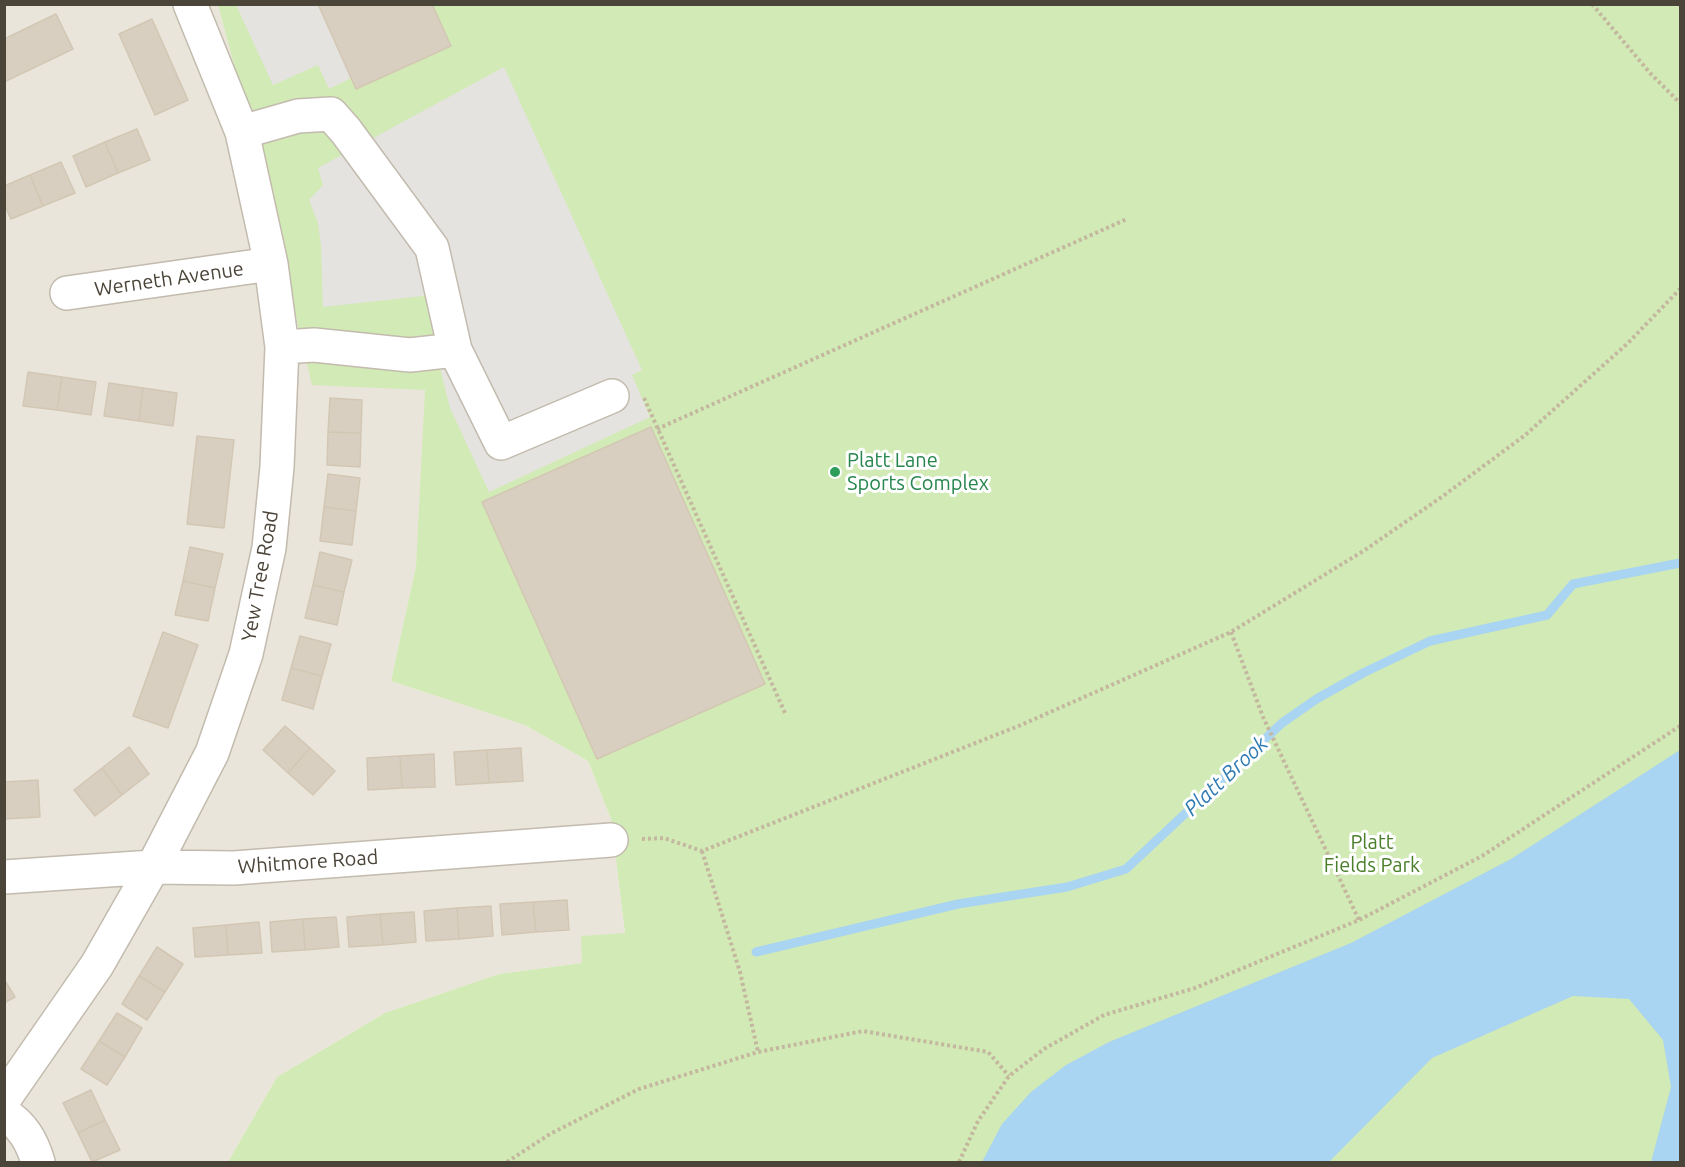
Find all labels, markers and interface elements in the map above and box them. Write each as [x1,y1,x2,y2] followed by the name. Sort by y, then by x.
[93,257,245,301] street label: Werneth Avenue
[847,448,989,495] place label: Platt Lane Sports Complex
[828,465,842,479] marker: Platt Lane Sports Complex
[237,509,283,643] street label: Yew Tree Road
[1179,731,1273,821] water label: Platt Brook
[1324,830,1420,877] park label: Platt Fields Park
[237,845,379,879] street label: Whitmore Road

